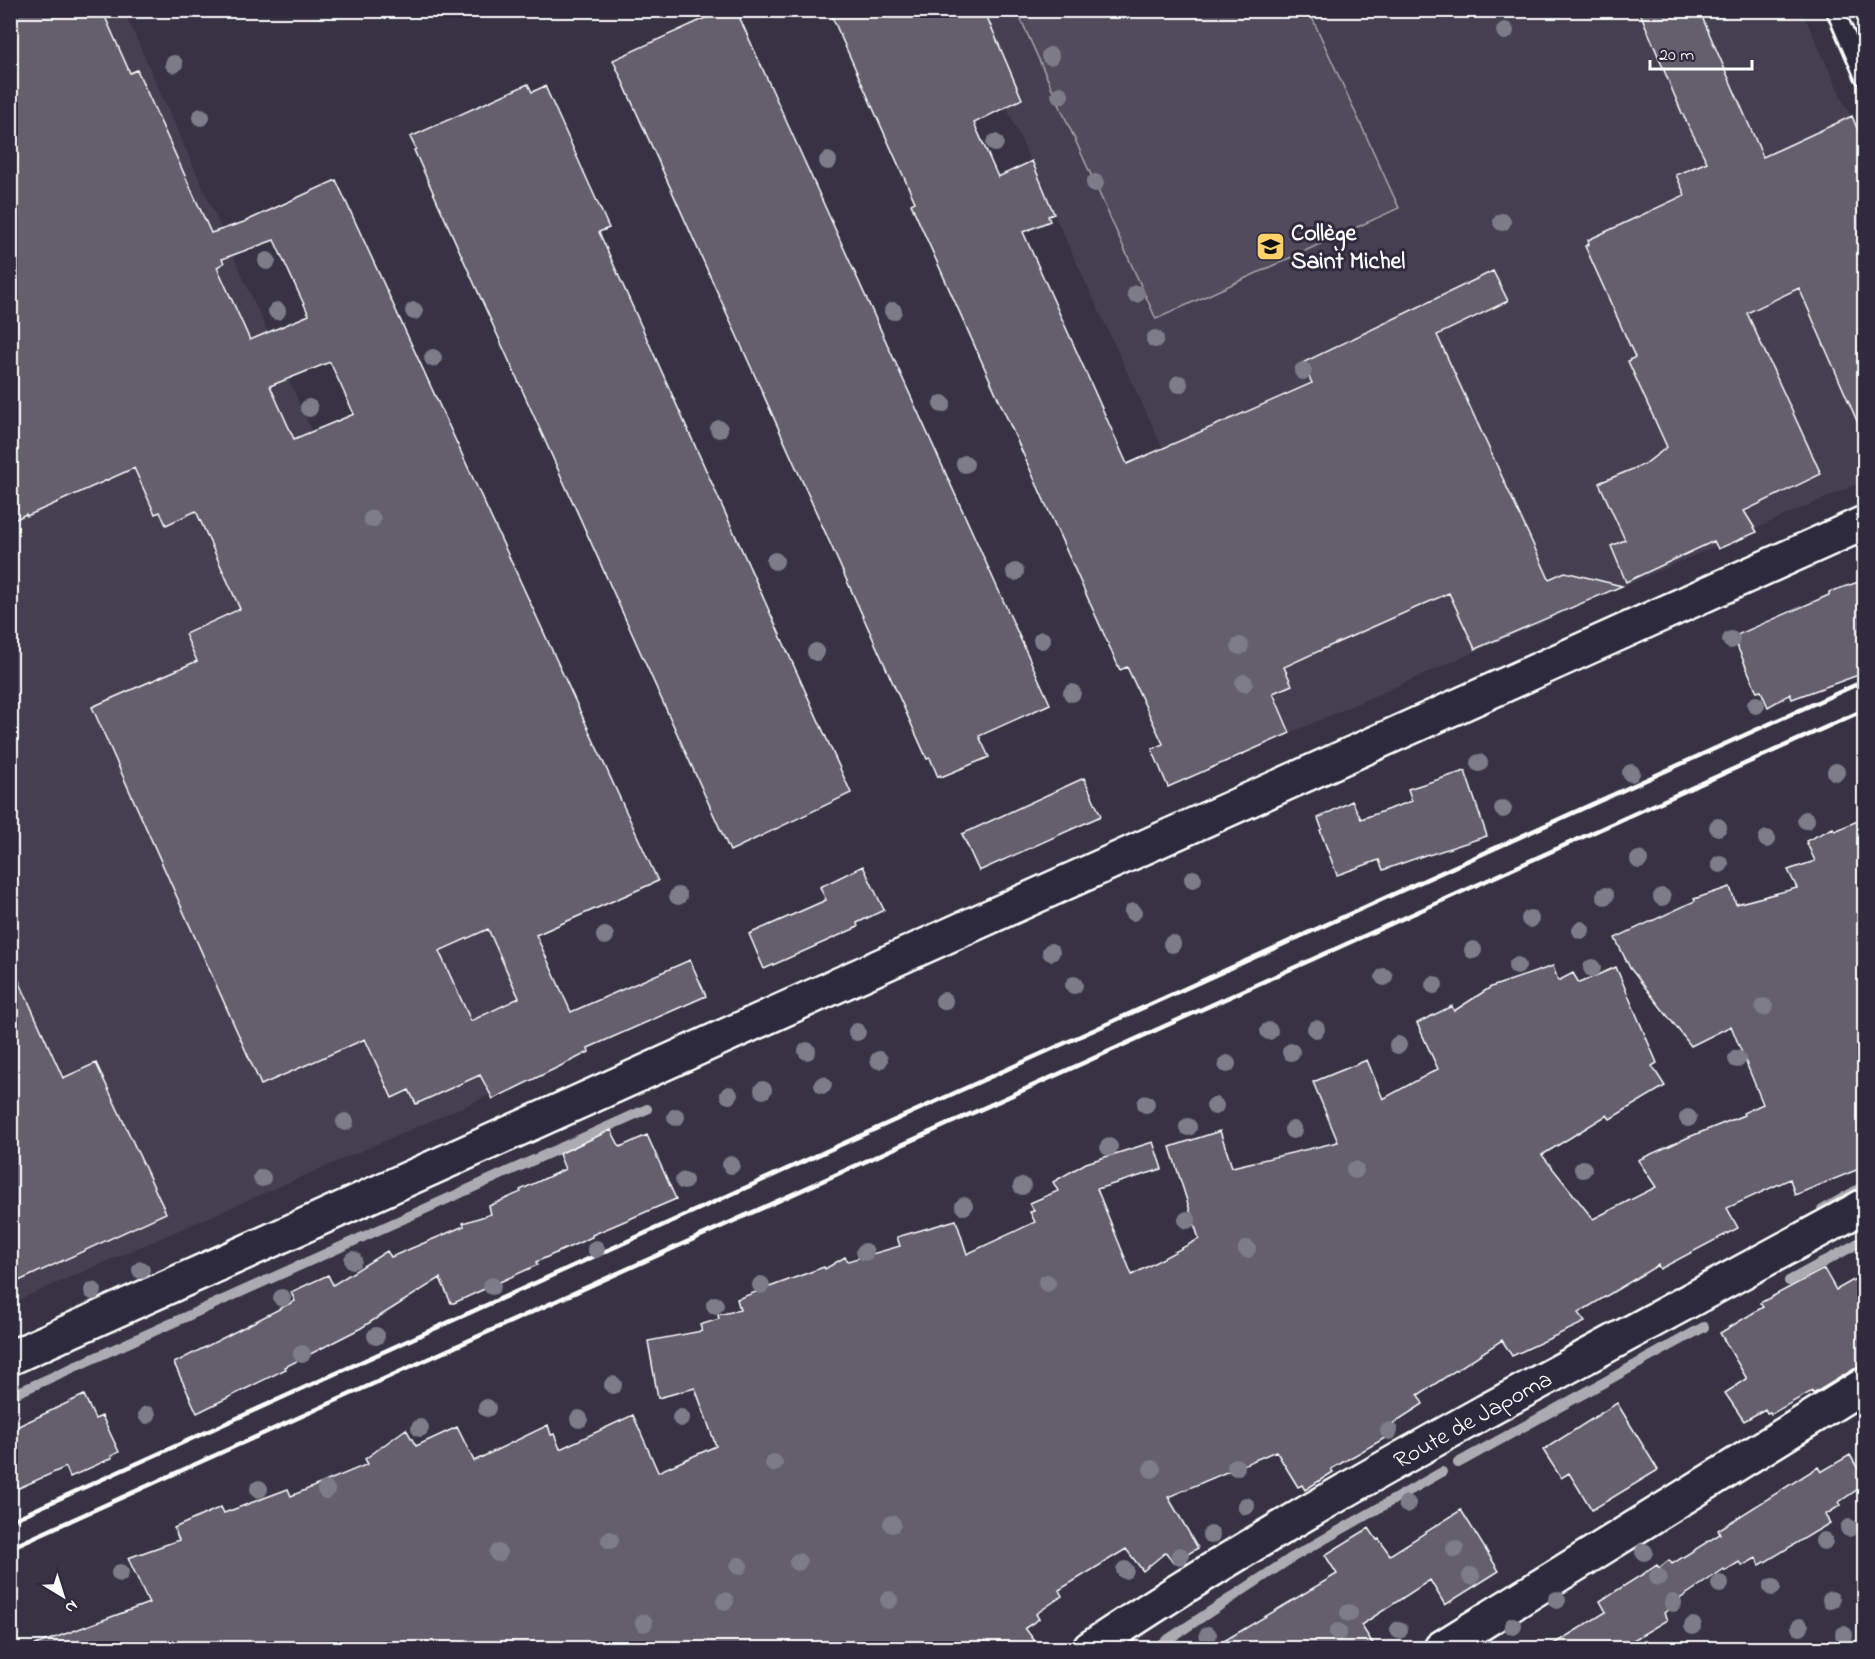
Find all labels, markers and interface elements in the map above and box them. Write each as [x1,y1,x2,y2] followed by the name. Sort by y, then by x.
[1650,33,1752,71] scale bar
[1659,43,1694,69] text: 20 m
[1291,217,1405,280] place label: Collège Saint Michel
[1254,230,1286,262] school or university icon: Collège Saint Michel
[1388,1363,1559,1479] street label: Route de Japoma
[33,1566,93,1626] north arrow
[59,1593,83,1619] text: N

